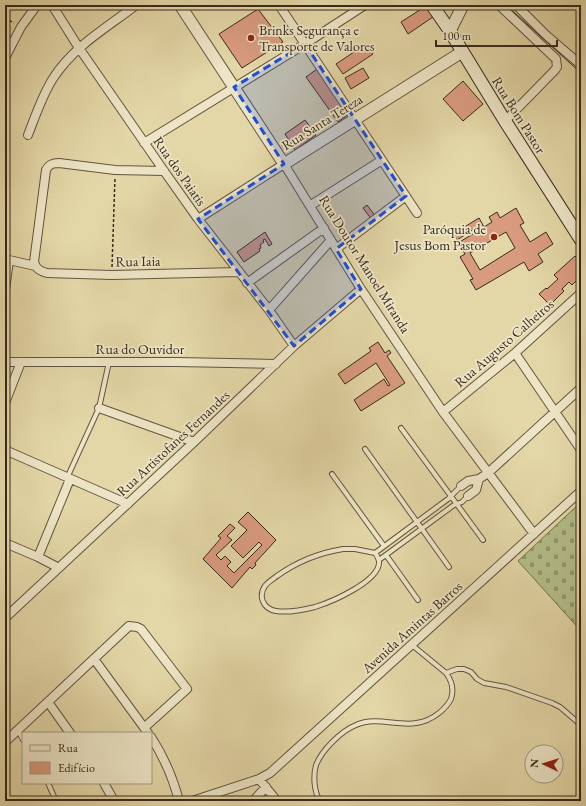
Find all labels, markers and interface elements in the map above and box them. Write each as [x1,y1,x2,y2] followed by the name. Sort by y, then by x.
[259,21,375,55] place label: Brinks Segurança e Transporte de Valores
[436,22,557,48] scale bar
[442,28,472,44] text: 100 m
[246,33,256,43] marker: Brinks Segurança e Transporte de Valores
[488,73,550,157] street label: Rua Bom Pastor
[278,90,366,154] street label: Rua Santa Tereza
[149,133,211,210] street label: Rua dos Paiatis
[315,192,415,337] street label: Rua Doutor Manoel Miranda
[394,220,487,254] place label: Paróquia de Jesus Bom Pastor
[489,232,499,242] marker: Paróquia de Jesus Bom Pastor
[115,252,161,270] street label: Rua Iaia
[451,295,558,391] street label: Rua Augusto Calheiros
[96,340,185,358] street label: Rua do Ouvidor
[113,386,234,500] street label: Rua Artistofanes Fernandes
[357,577,467,678] street label: Avenida Amintas Barros
[22,732,152,784] legend
[58,740,78,756] text: Rua
[524,744,564,784] north arrow
[527,758,541,768] text: N
[58,760,95,776] text: Edifício

